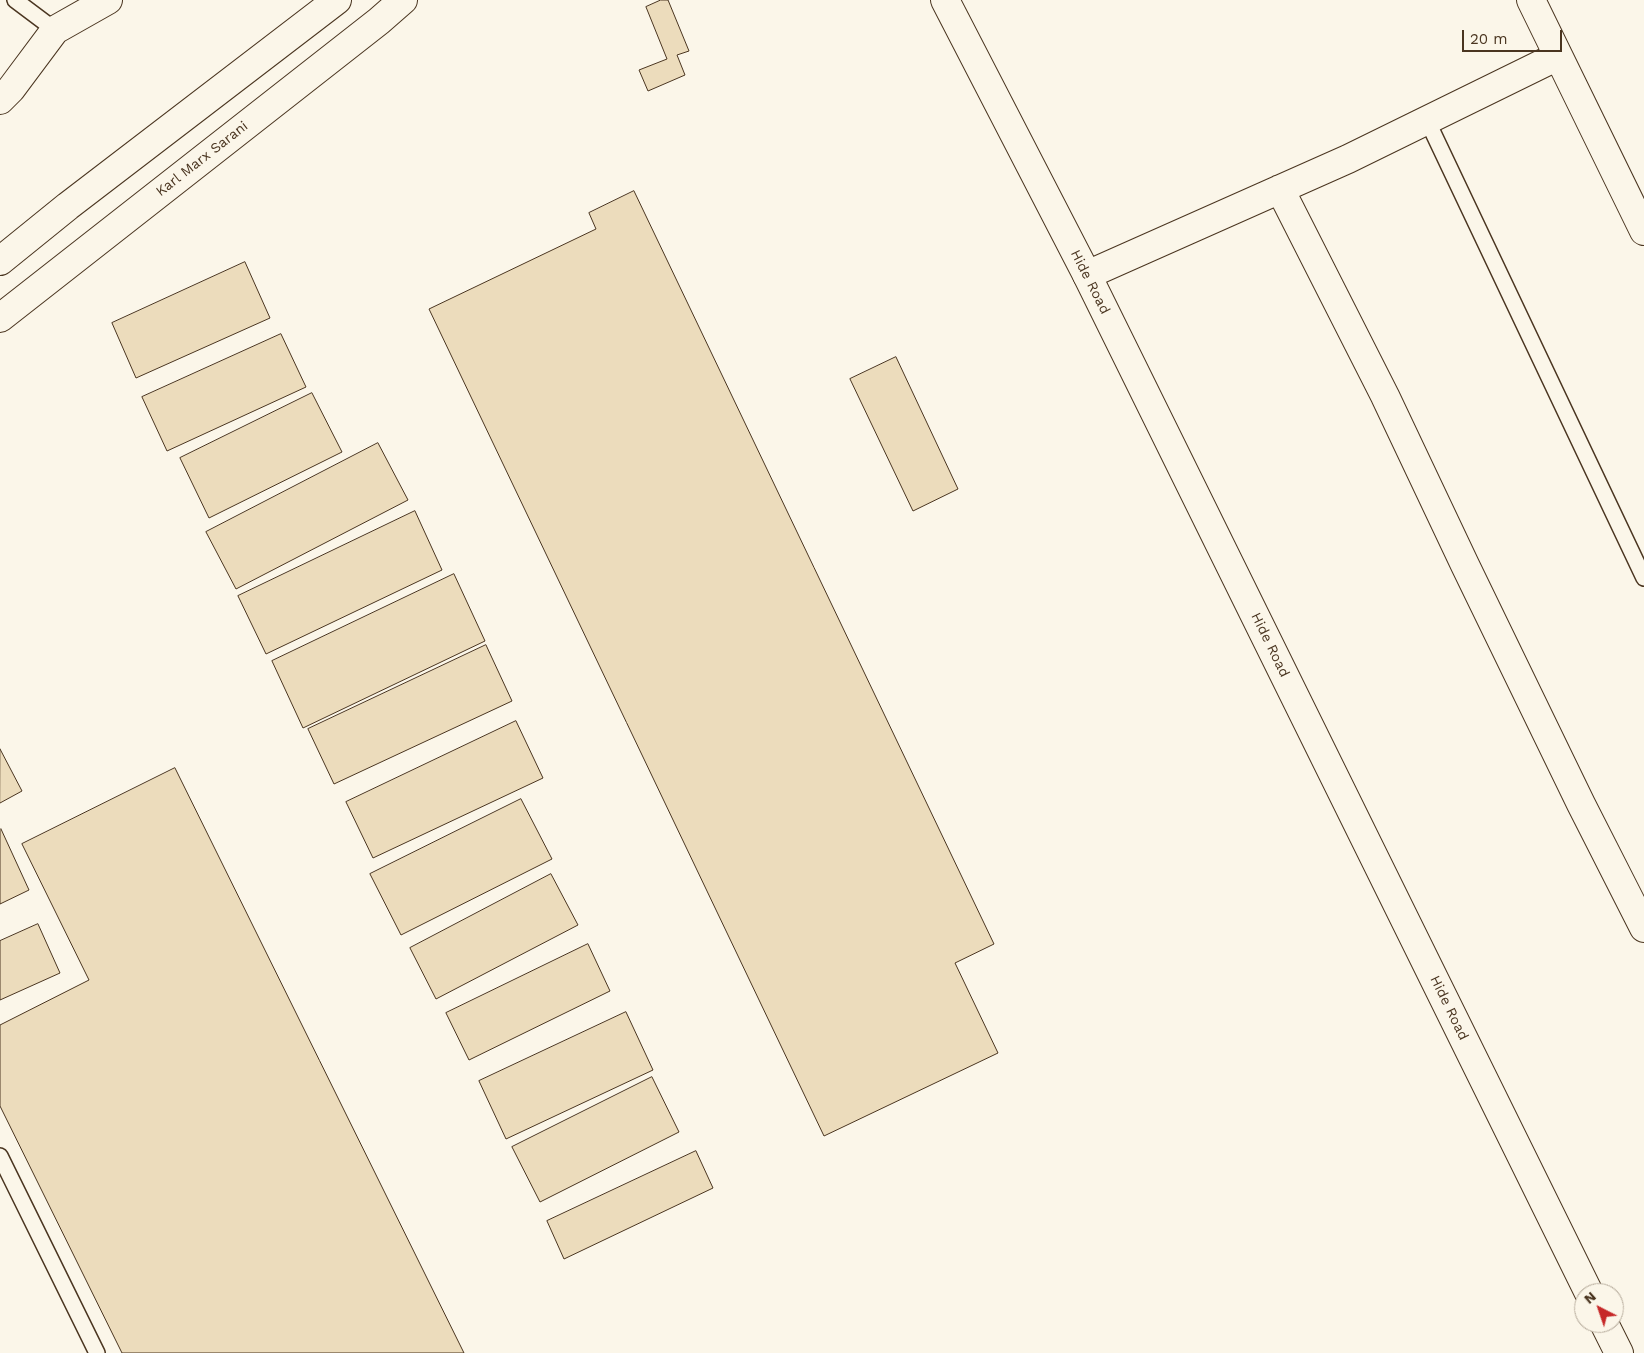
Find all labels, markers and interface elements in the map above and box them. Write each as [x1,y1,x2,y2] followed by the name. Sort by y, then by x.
[1464,20,1564,52] scale bar
[1470,30,1508,48] text: 20 m
[153,118,251,200] street label: Karl Marx Sarani
[1067,247,1113,317] street label: Hide Road
[1247,610,1293,680] street label: Hide Road
[1426,973,1472,1043] street label: Hide Road
[1574,1283,1624,1333] north arrow
[1581,1288,1599,1307] text: N

